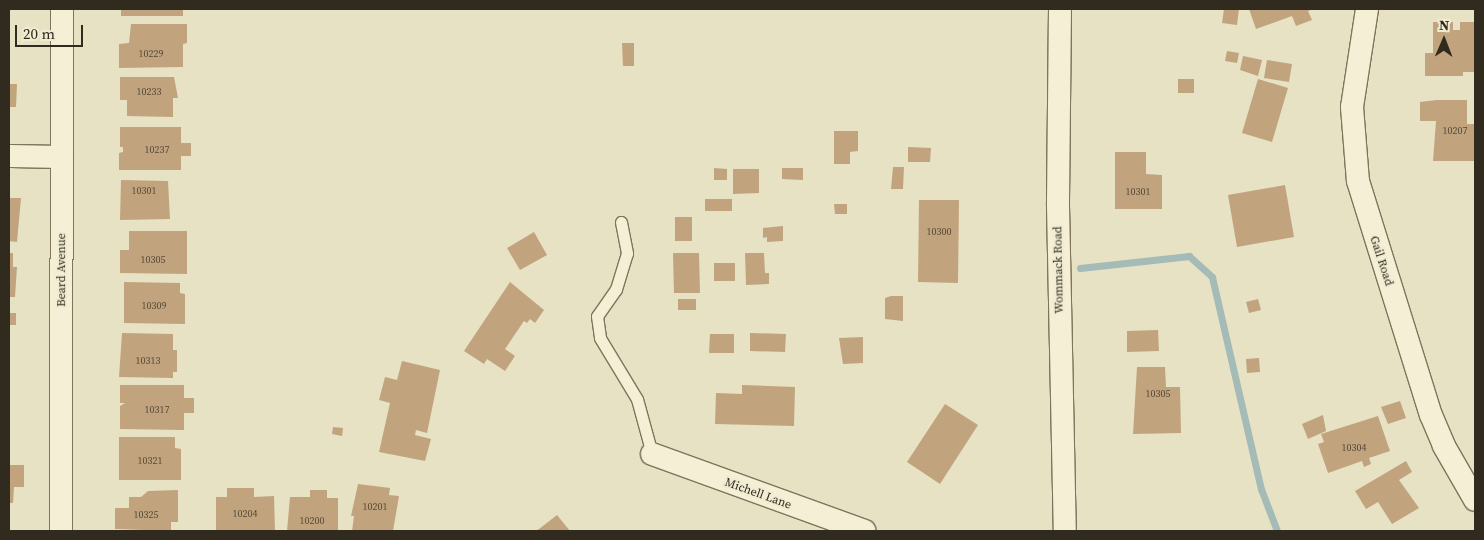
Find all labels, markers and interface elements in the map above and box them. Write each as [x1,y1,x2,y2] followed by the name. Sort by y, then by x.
[18,15,85,47] scale bar
[1419,15,1469,65] north arrow
[1439,15,1450,35] text: N
[23,23,55,44] text: 20 m
[139,48,163,60] house number: 10229
[137,86,161,98] house number: 10233
[1443,125,1467,137] house number: 10207
[145,144,169,156] house number: 10237
[132,185,156,197] house number: 10301
[1126,186,1150,198] house number: 10301
[927,226,951,238] house number: 10300
[1051,226,1067,314] street label: Wommack Road
[55,233,69,307] street label: Beard Avenue
[1366,234,1396,288] street label: Gail Road
[141,254,165,266] house number: 10305
[142,300,166,312] house number: 10309
[136,355,160,367] house number: 10313
[1146,388,1170,400] house number: 10305
[145,404,169,416] house number: 10317
[1342,442,1366,454] house number: 10304
[138,455,162,467] house number: 10321
[723,475,793,513] street label: Michell Lane
[363,501,387,513] house number: 10201
[233,508,257,520] house number: 10204
[134,509,158,521] house number: 10325
[300,515,324,527] house number: 10200

